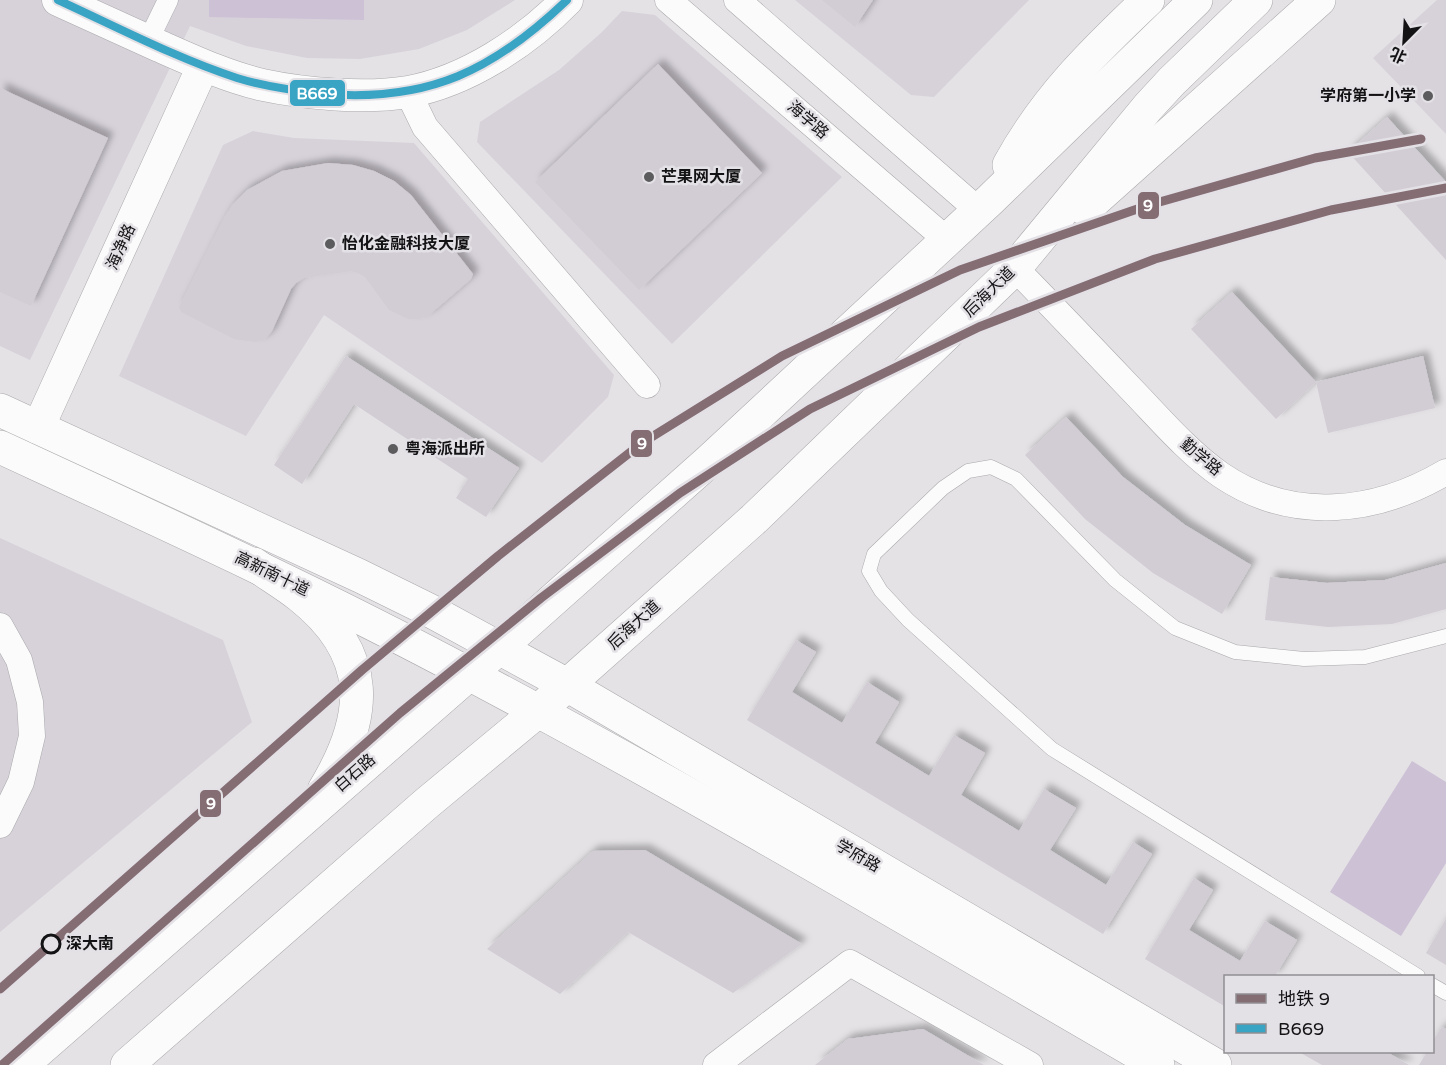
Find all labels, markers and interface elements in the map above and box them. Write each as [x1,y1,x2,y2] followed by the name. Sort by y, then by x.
[1374,12,1434,72] north arrow
[1387,42,1410,67] text: 北
[289,79,346,107] line badge: B669
[296,84,338,104] text: B669
[1320,86,1416,106] place label: 学府第一小学
[1421,89,1435,103] marker: 学府第一小学
[783,97,833,143] street label: 海学路
[661,167,741,187] place label: 芒果网大厦
[642,170,656,184] marker: 芒果网大厦
[1137,191,1160,220] line badge: 9
[1143,196,1153,216] text: 9
[102,221,140,273] street label: 海净路
[342,234,470,254] place label: 怡化金融科技大厦
[323,237,337,251] marker: 怡化金融科技大厦
[959,263,1019,321] street label: 后海大道
[630,429,653,458] line badge: 9
[637,434,647,454] text: 9
[1176,434,1226,480] street label: 勤学路
[405,439,485,459] place label: 粤海派出所
[386,442,400,456] marker: 粤海派出所
[232,547,312,601] street label: 高新南十道
[604,596,664,654] street label: 后海大道
[330,750,380,796] street label: 白石路
[199,789,222,818] line badge: 9
[206,794,216,814] text: 9
[832,835,884,877] street label: 学府路
[41,934,61,954] marker: 深大南
[66,934,114,954] place label: 深大南
[1224,975,1434,1053] legend
[1278,988,1330,1010] text: 地铁 9
[1278,1018,1324,1040] text: B669

